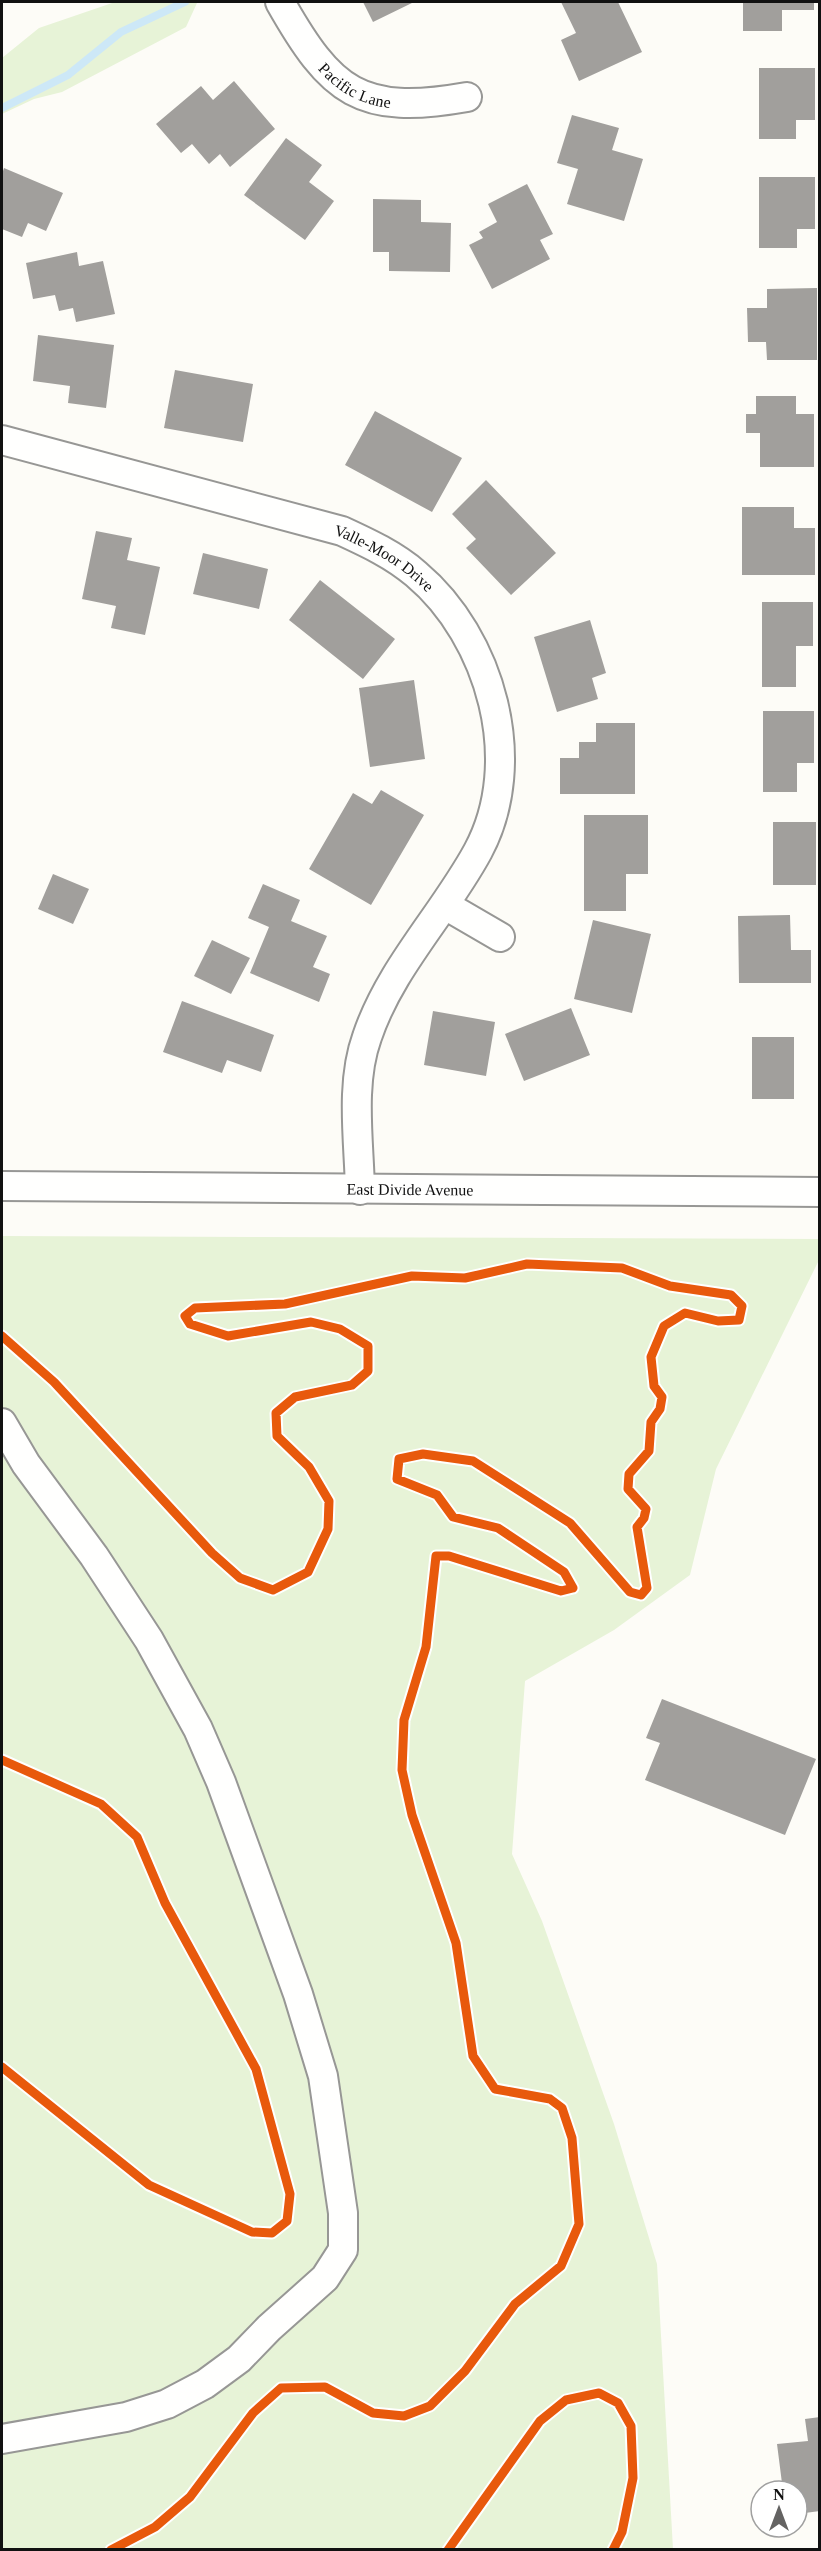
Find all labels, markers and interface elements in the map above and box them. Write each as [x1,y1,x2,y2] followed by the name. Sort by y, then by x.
[315,60,392,111] street label: Pacific Lane
[333,521,437,595] street label: Valle-Moor Drive
[346,1181,473,1198] street label: East Divide Avenue
[749,2479,809,2539] north arrow
[773,2486,785,2503] text: N

